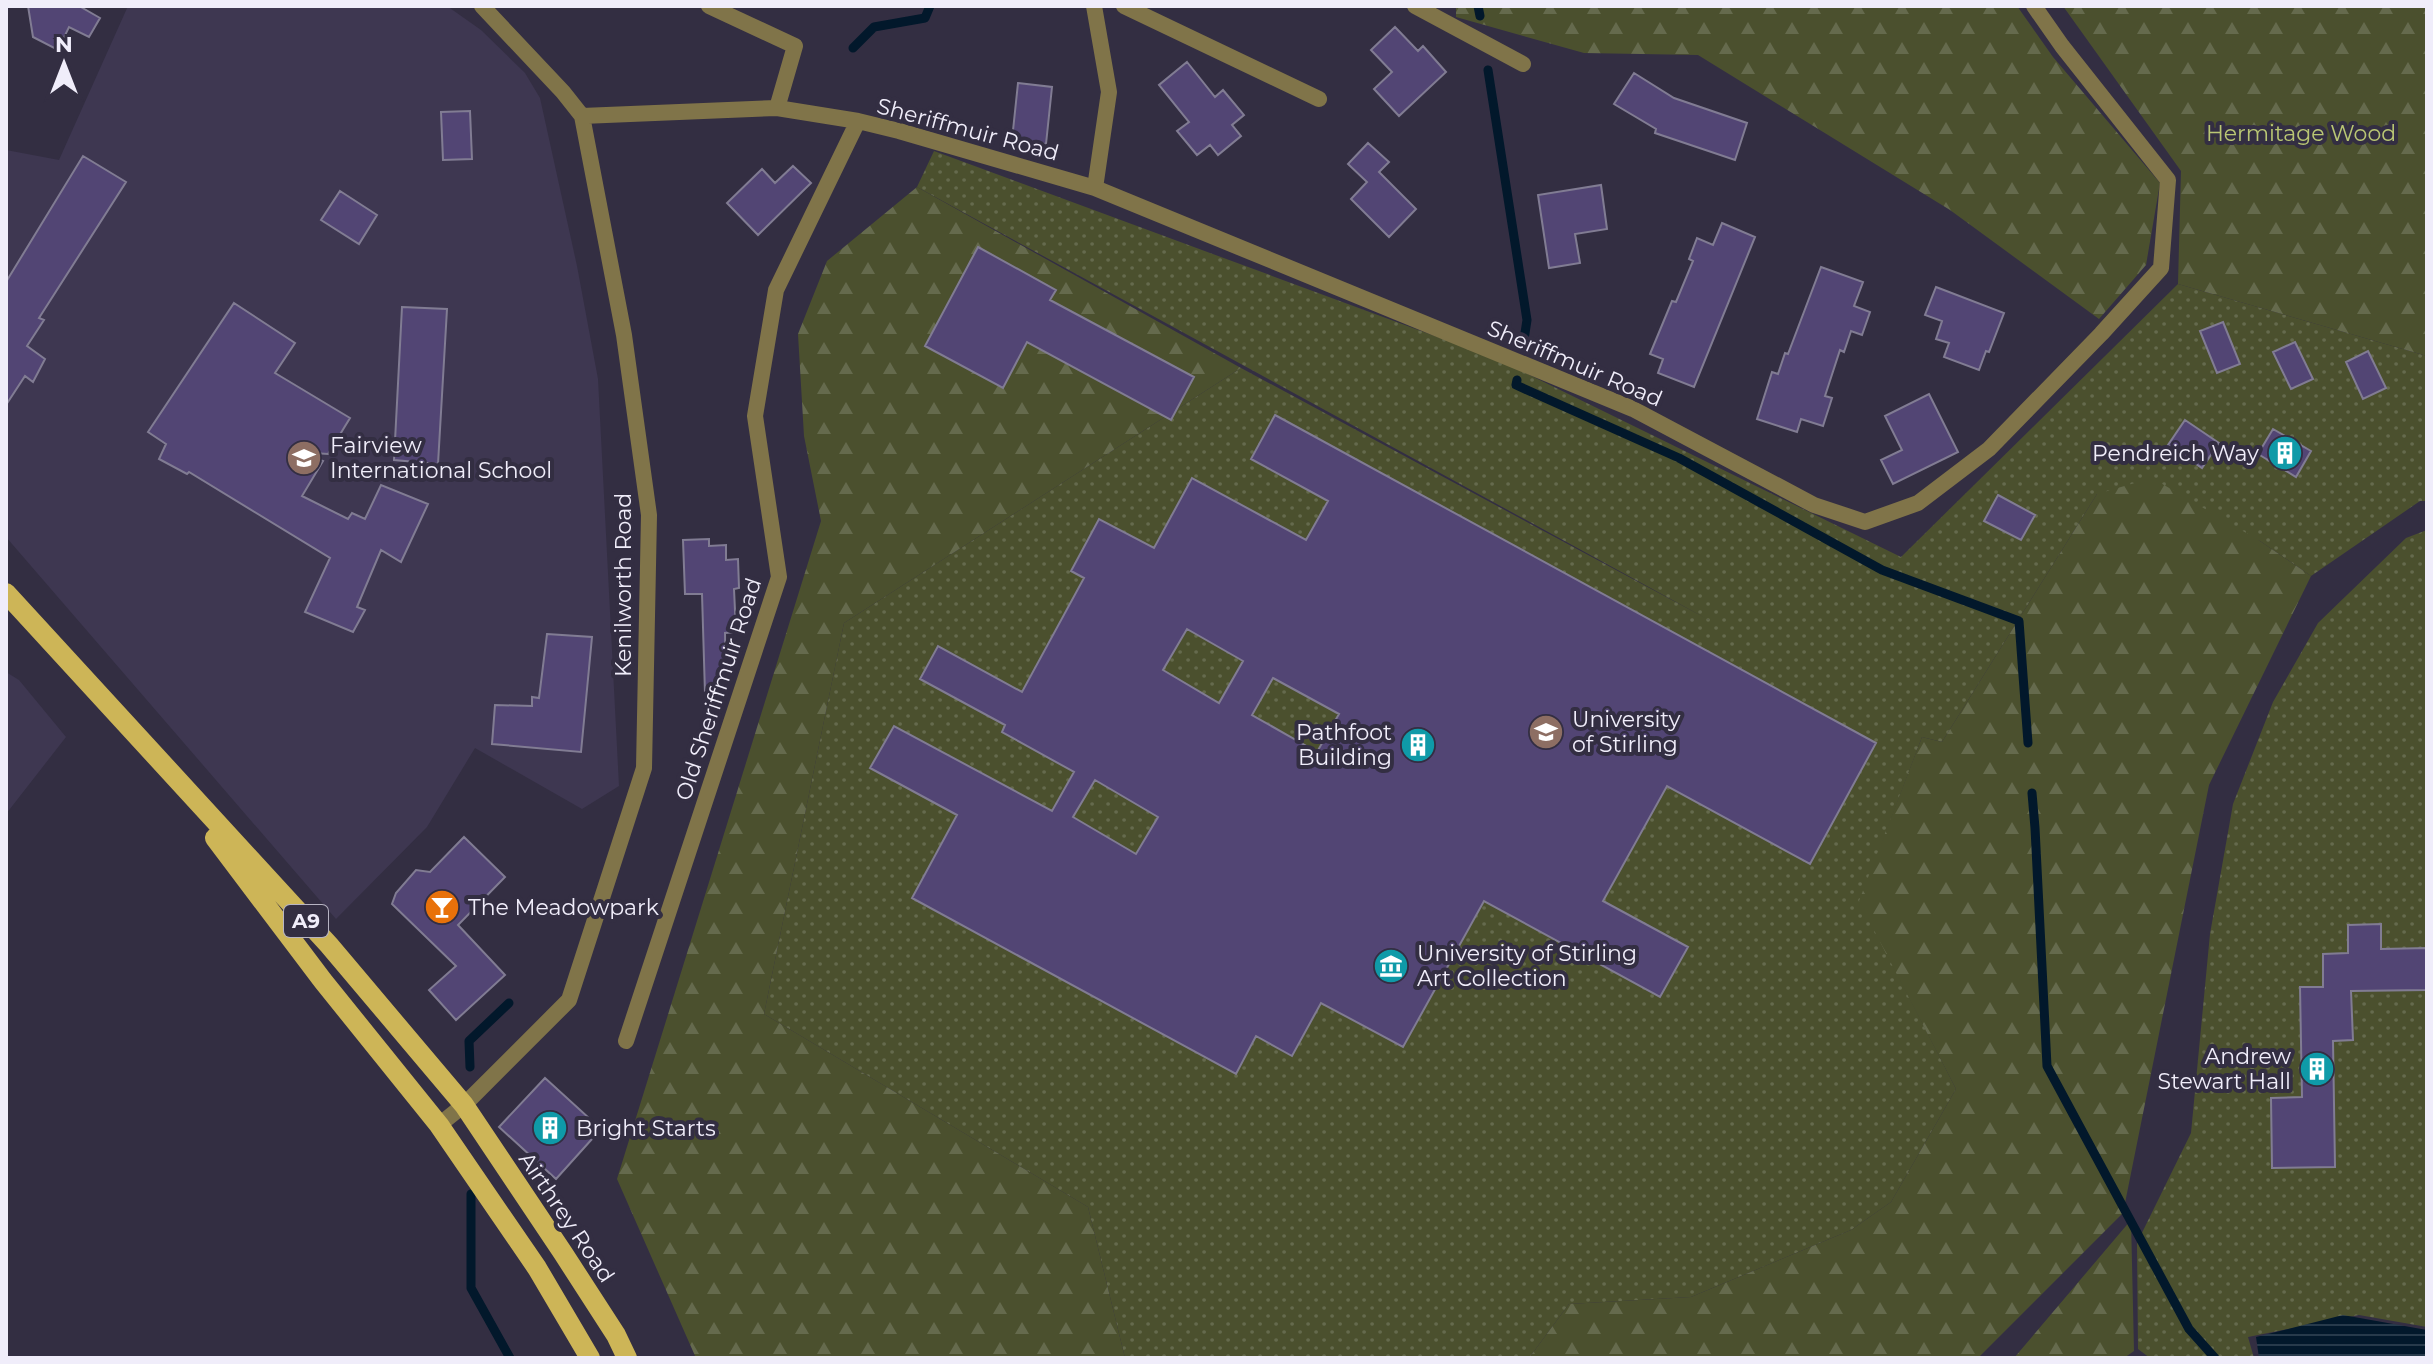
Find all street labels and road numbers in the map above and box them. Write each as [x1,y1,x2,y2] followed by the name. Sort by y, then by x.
[874,92,1062,167] street label: Sheriffmuir Road
[1483,314,1666,412] street label: Sheriffmuir Road
[610,493,637,677] street label: Kenilworth Road
[670,574,767,804] street label: Old Sheriffmuir Road
[284,905,328,937] road number: A9
[513,1147,620,1288] street label: Airthrey Road

